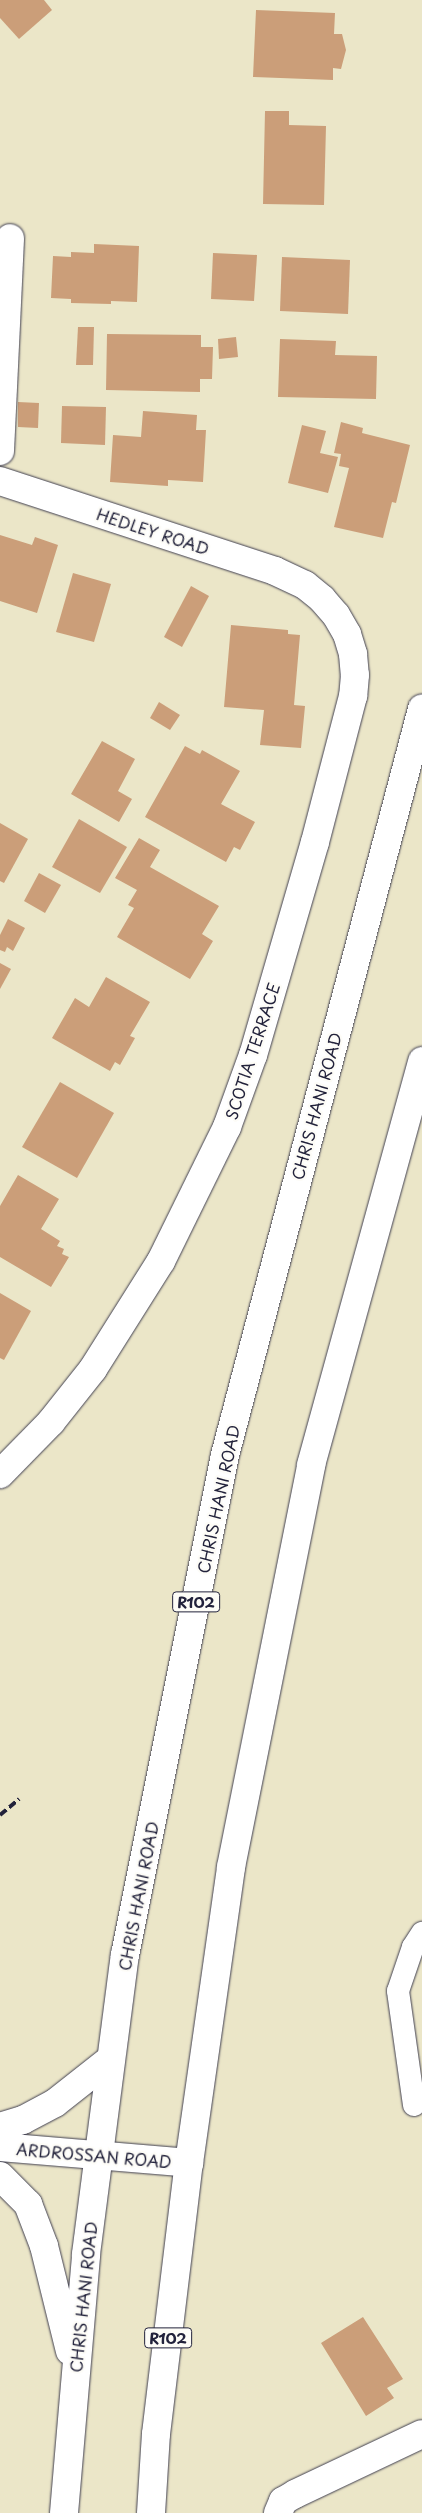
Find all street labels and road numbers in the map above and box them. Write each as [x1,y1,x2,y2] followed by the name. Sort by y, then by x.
[94,504,212,558] street label: HEDLEY ROAD
[221,980,283,1122] street label: SCOTIA TERRACE
[287,1030,345,1182] street label: CHRIS HANI ROAD
[193,1422,243,1576] street label: CHRIS HANI ROAD
[171,1590,221,1614] road number: R102
[114,1819,162,1973] street label: CHRIS HANI ROAD
[16,2139,172,2171] street label: ARDROSSAN ROAD
[65,2220,101,2374] street label: CHRIS HANI ROAD
[143,2326,193,2350] road number: R102

